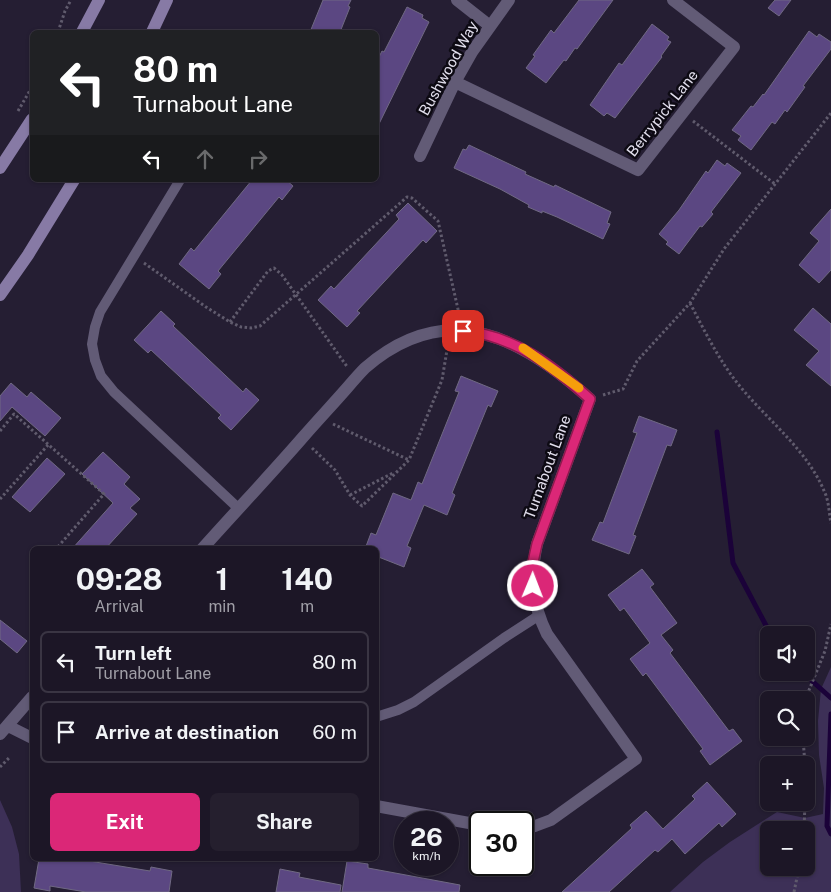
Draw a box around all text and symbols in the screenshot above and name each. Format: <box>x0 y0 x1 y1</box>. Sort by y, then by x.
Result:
street label: Bushwood Way <box>415 18 481 118</box>
text: 80 m <box>133 49 218 90</box>
icon: left <box>50 50 115 115</box>
street label: Berrypick Lane <box>623 66 701 160</box>
text: Turnabout Lane <box>133 91 293 117</box>
icon: left <box>138 145 166 173</box>
icon: ahead <box>191 145 219 173</box>
icon: right <box>244 145 272 173</box>
pin <box>442 310 484 352</box>
icon: arrive <box>449 317 477 345</box>
street label: Turnabout Lane <box>520 413 574 521</box>
position arrow <box>506 559 558 611</box>
text: 09:28 <box>76 561 163 597</box>
text: 1 <box>216 561 228 597</box>
text: 140 <box>281 561 333 597</box>
text: Arrival <box>95 597 144 616</box>
text: min <box>208 597 236 616</box>
text: m <box>300 597 314 616</box>
map controls <box>760 626 815 876</box>
button: sound <box>760 626 815 681</box>
text: Turn left <box>95 642 172 664</box>
icon: left <box>52 648 80 676</box>
text: 80 m <box>312 651 357 673</box>
text: Turnabout Lane <box>95 664 211 683</box>
button: search <box>760 691 815 746</box>
icon: arrive <box>52 718 80 746</box>
text: Arrive at destination <box>95 721 279 743</box>
text: 60 m <box>313 721 357 743</box>
button: + <box>760 756 815 811</box>
button: Exit <box>50 793 200 851</box>
button: Share <box>210 793 359 851</box>
speed limit sign: 30 <box>469 811 534 876</box>
button: − <box>760 821 815 876</box>
text: 26 <box>410 822 443 852</box>
text: km/h <box>412 849 441 863</box>

